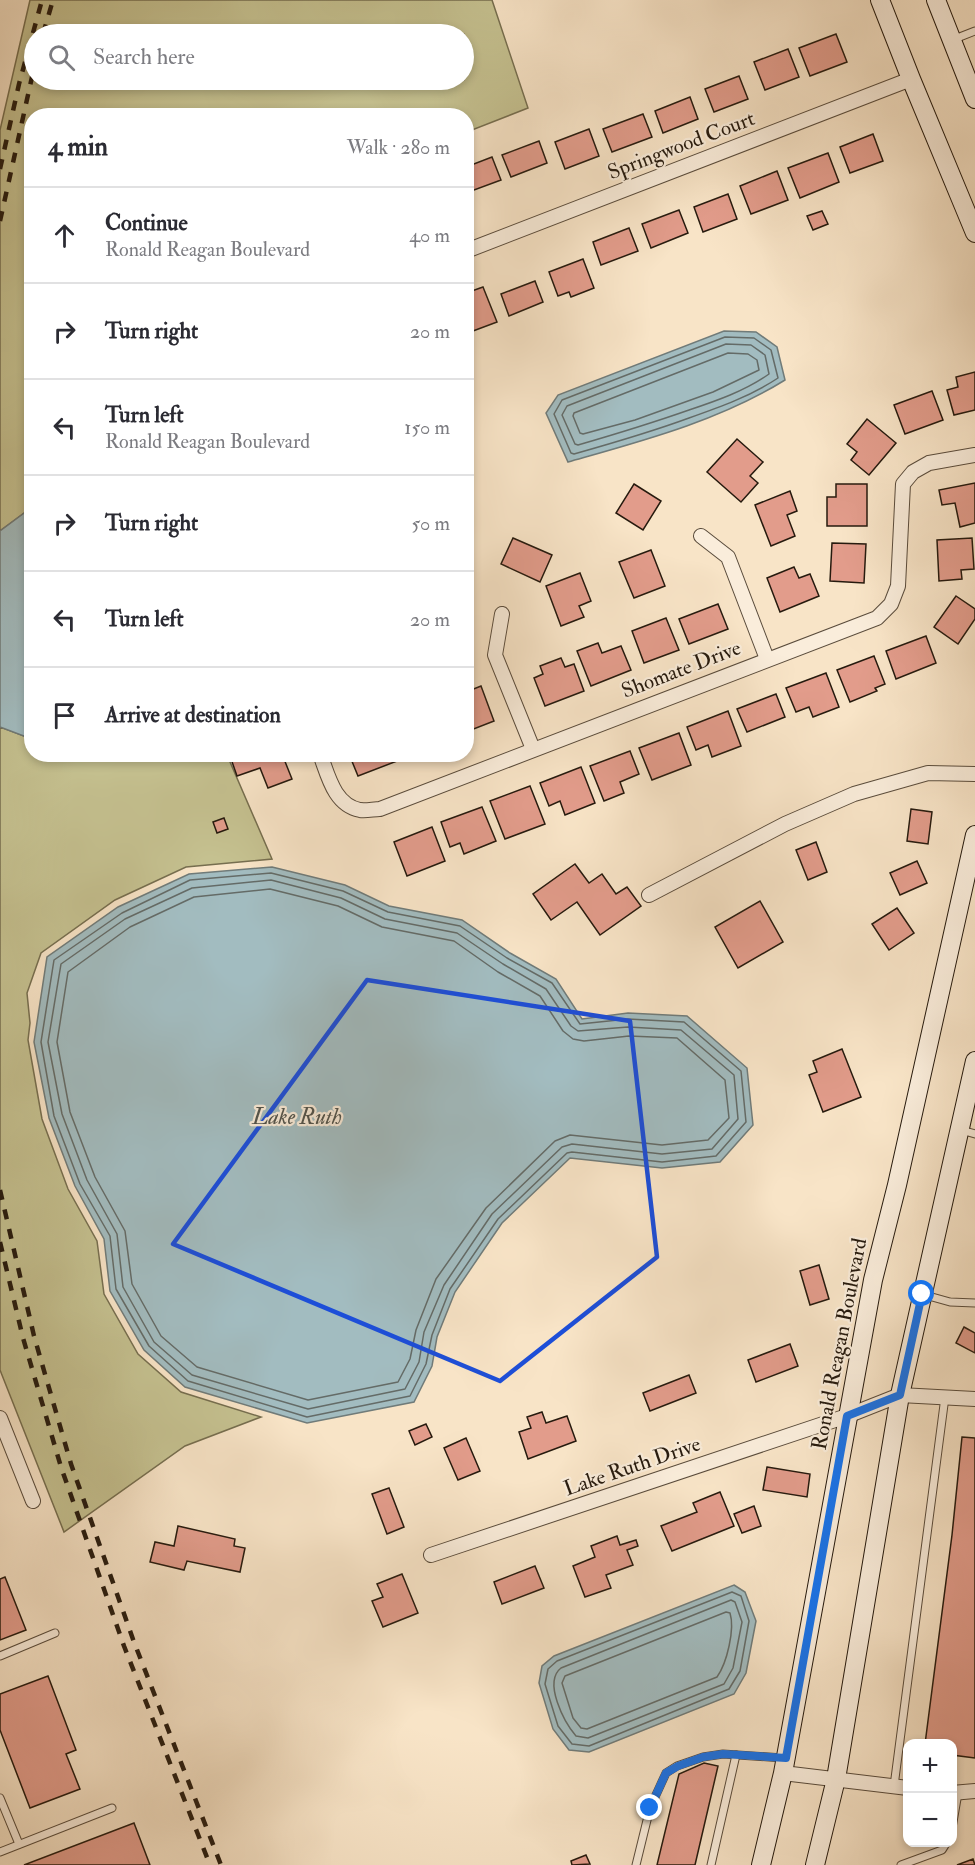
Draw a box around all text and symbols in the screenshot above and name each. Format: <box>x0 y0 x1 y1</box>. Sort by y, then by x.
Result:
search box <box>24 24 474 90</box>
icon: search <box>45 41 78 74</box>
text: Search here <box>93 43 195 71</box>
street label: Springwood Court <box>604 105 759 186</box>
text: 4 min <box>48 131 108 163</box>
text: Walk · 280 m <box>347 135 450 160</box>
text: Continue <box>105 209 188 237</box>
icon: ahead <box>48 219 81 252</box>
text: 40 m <box>409 223 450 248</box>
text: Ronald Reagan Boulevard <box>105 237 310 262</box>
icon: right <box>48 315 81 348</box>
text: Turn right <box>105 317 198 345</box>
text: 20 m <box>410 319 450 344</box>
text: Turn left <box>105 401 184 429</box>
icon: left <box>48 411 81 444</box>
text: 150 m <box>404 415 450 440</box>
text: Ronald Reagan Boulevard <box>105 429 310 454</box>
icon: right <box>48 507 81 540</box>
text: Turn right <box>105 509 198 537</box>
text: 50 m <box>411 511 450 536</box>
icon: left <box>48 603 81 636</box>
text: Turn left <box>105 605 184 633</box>
text: 20 m <box>410 607 450 632</box>
street label: Shomate Drive <box>618 634 745 705</box>
icon: arrive <box>48 699 81 732</box>
text: Arrive at destination <box>105 701 281 729</box>
water label: Lake Ruth <box>251 1103 342 1131</box>
street label: Ronald Reagan Boulevard <box>806 1235 873 1452</box>
route start <box>908 1280 934 1306</box>
street label: Lake Ruth Drive <box>560 1430 704 1502</box>
map controls <box>903 1739 957 1847</box>
button: + <box>903 1739 957 1793</box>
button: − <box>903 1793 957 1847</box>
route end <box>636 1794 662 1820</box>

